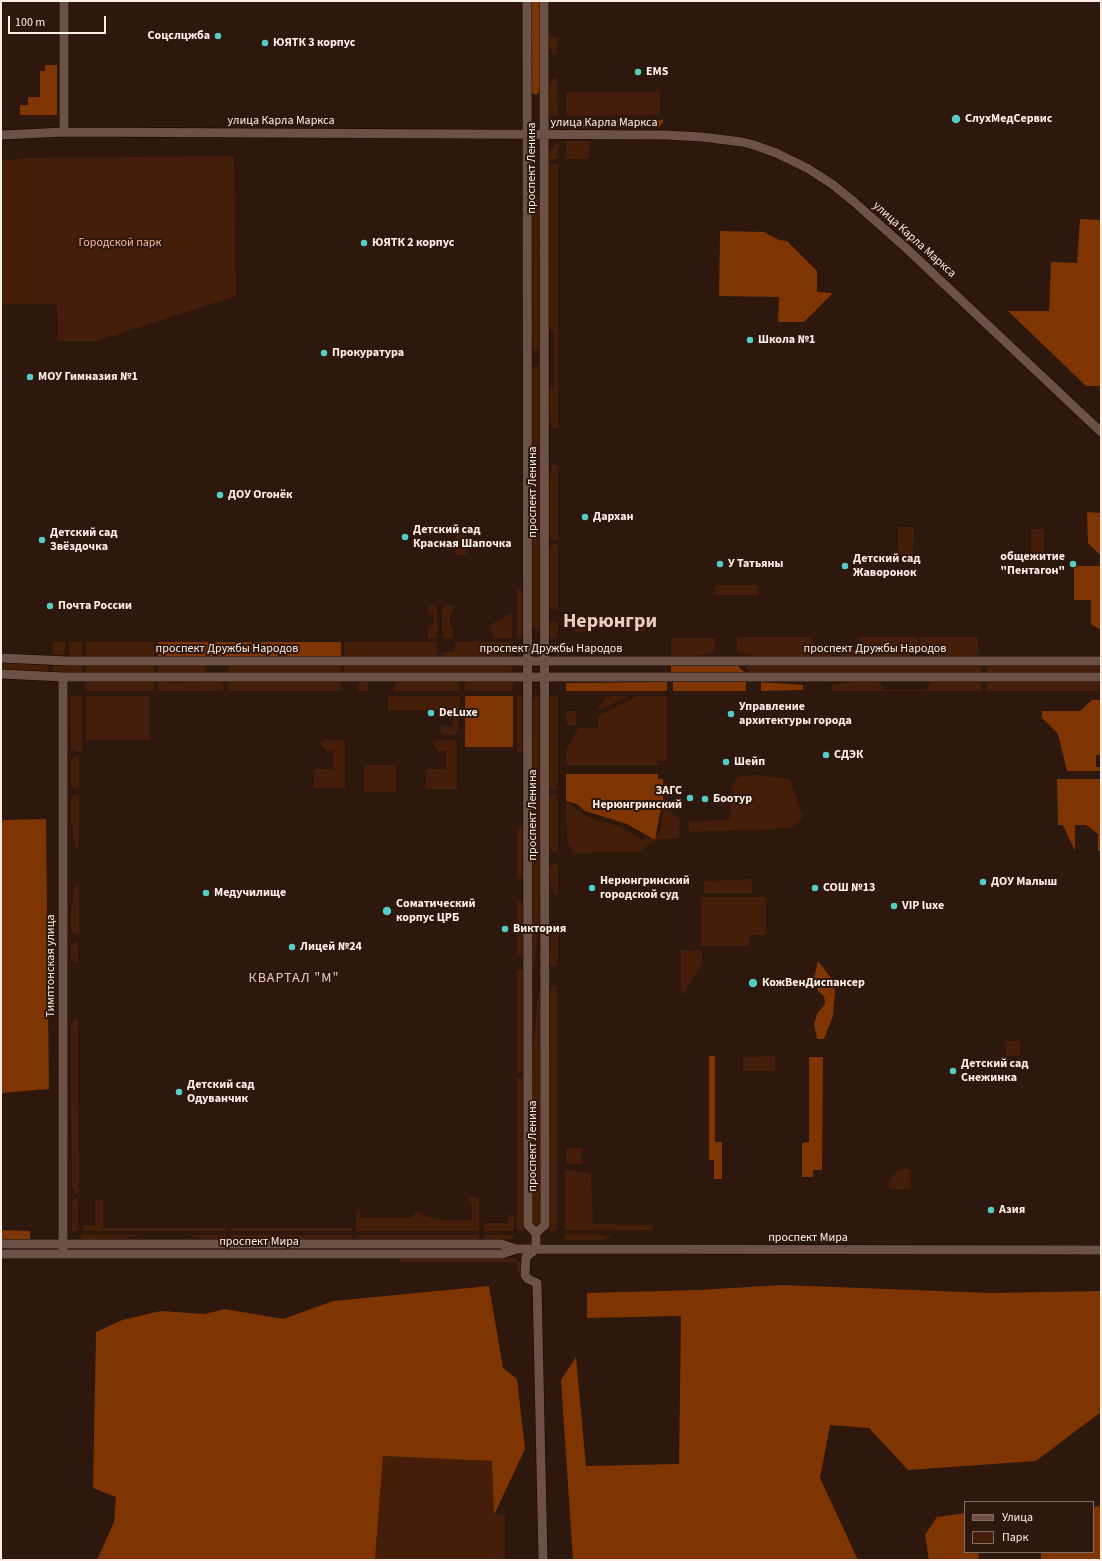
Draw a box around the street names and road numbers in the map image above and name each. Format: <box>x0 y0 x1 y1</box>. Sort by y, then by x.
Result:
street label: улица Карла Маркса <box>228 114 334 128</box>
street label: улица Карла Маркса <box>551 116 657 130</box>
street label: проспект Ленина <box>525 122 539 214</box>
street label: улица Карла Маркса <box>869 199 959 281</box>
street label: проспект Ленина <box>526 446 540 538</box>
street label: проспект Дружбы Народов <box>156 642 298 656</box>
street label: проспект Дружбы Народов <box>480 642 622 656</box>
street label: проспект Дружбы Народов <box>804 642 946 656</box>
street label: проспект Ленина <box>526 769 540 861</box>
street label: Тимптонская улица <box>44 915 58 1017</box>
street label: проспект Ленина <box>526 1100 540 1192</box>
street label: проспект Мира <box>768 1231 848 1245</box>
street label: проспект Мира <box>219 1235 299 1249</box>

